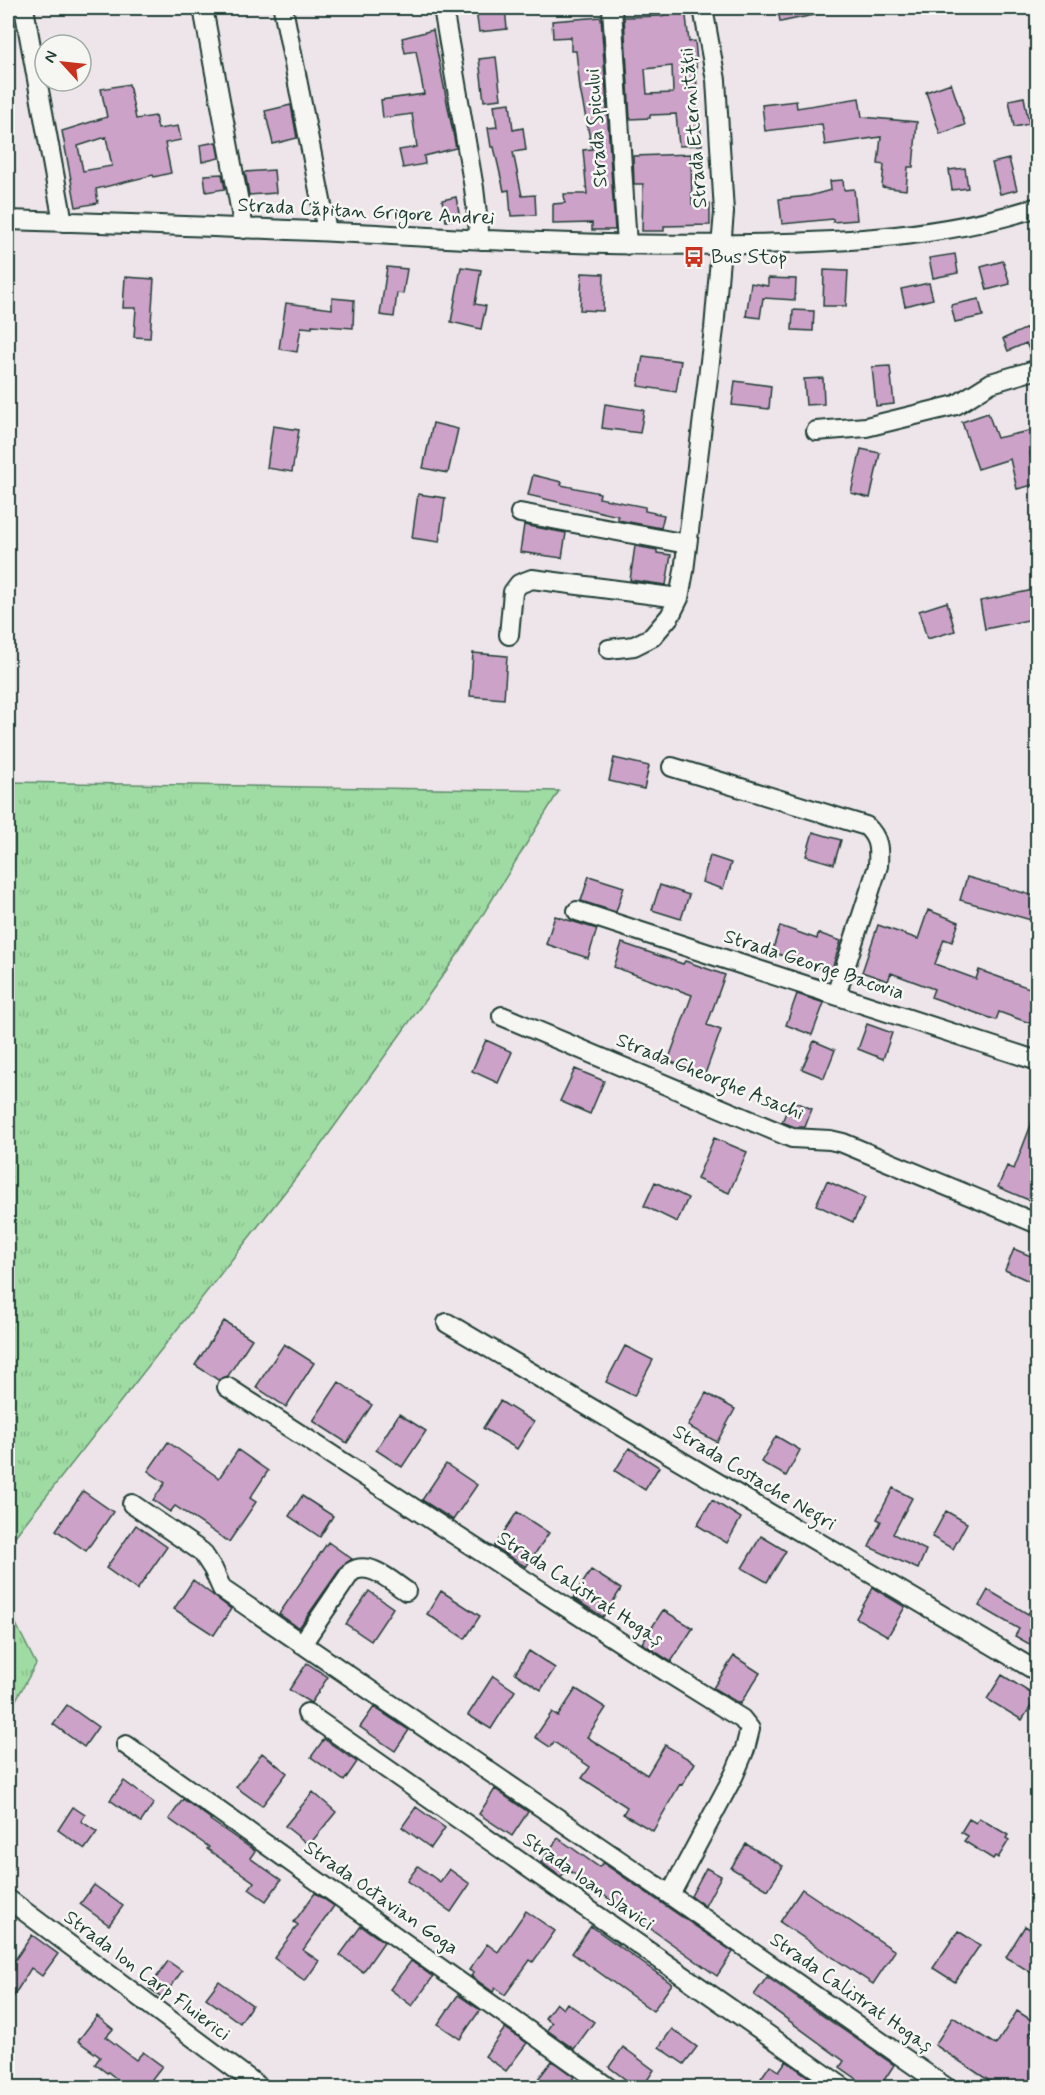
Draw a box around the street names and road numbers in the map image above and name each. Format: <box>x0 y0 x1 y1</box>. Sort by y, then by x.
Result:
street label: Strada Eternității <box>674 47 714 209</box>
street label: Strada Spicului <box>579 67 615 189</box>
street label: Strada Căpitan Grigore Andrei <box>237 192 495 233</box>
street label: Strada George Bacovia <box>720 923 908 1007</box>
street label: Strada Gheorghe Asachi <box>611 1027 808 1129</box>
street label: Strada Costache Negri <box>666 1418 841 1539</box>
street label: Strada Calistrat Hogaș <box>492 1525 669 1653</box>
street label: Strada Ioan Slavici <box>517 1827 659 1937</box>
street label: Strada Octavian Goga <box>298 1834 464 1962</box>
street label: Strada Ion Carp Fluierici <box>58 1904 236 2048</box>
street label: Strada Calistrat Hogaș <box>764 1927 938 2060</box>

